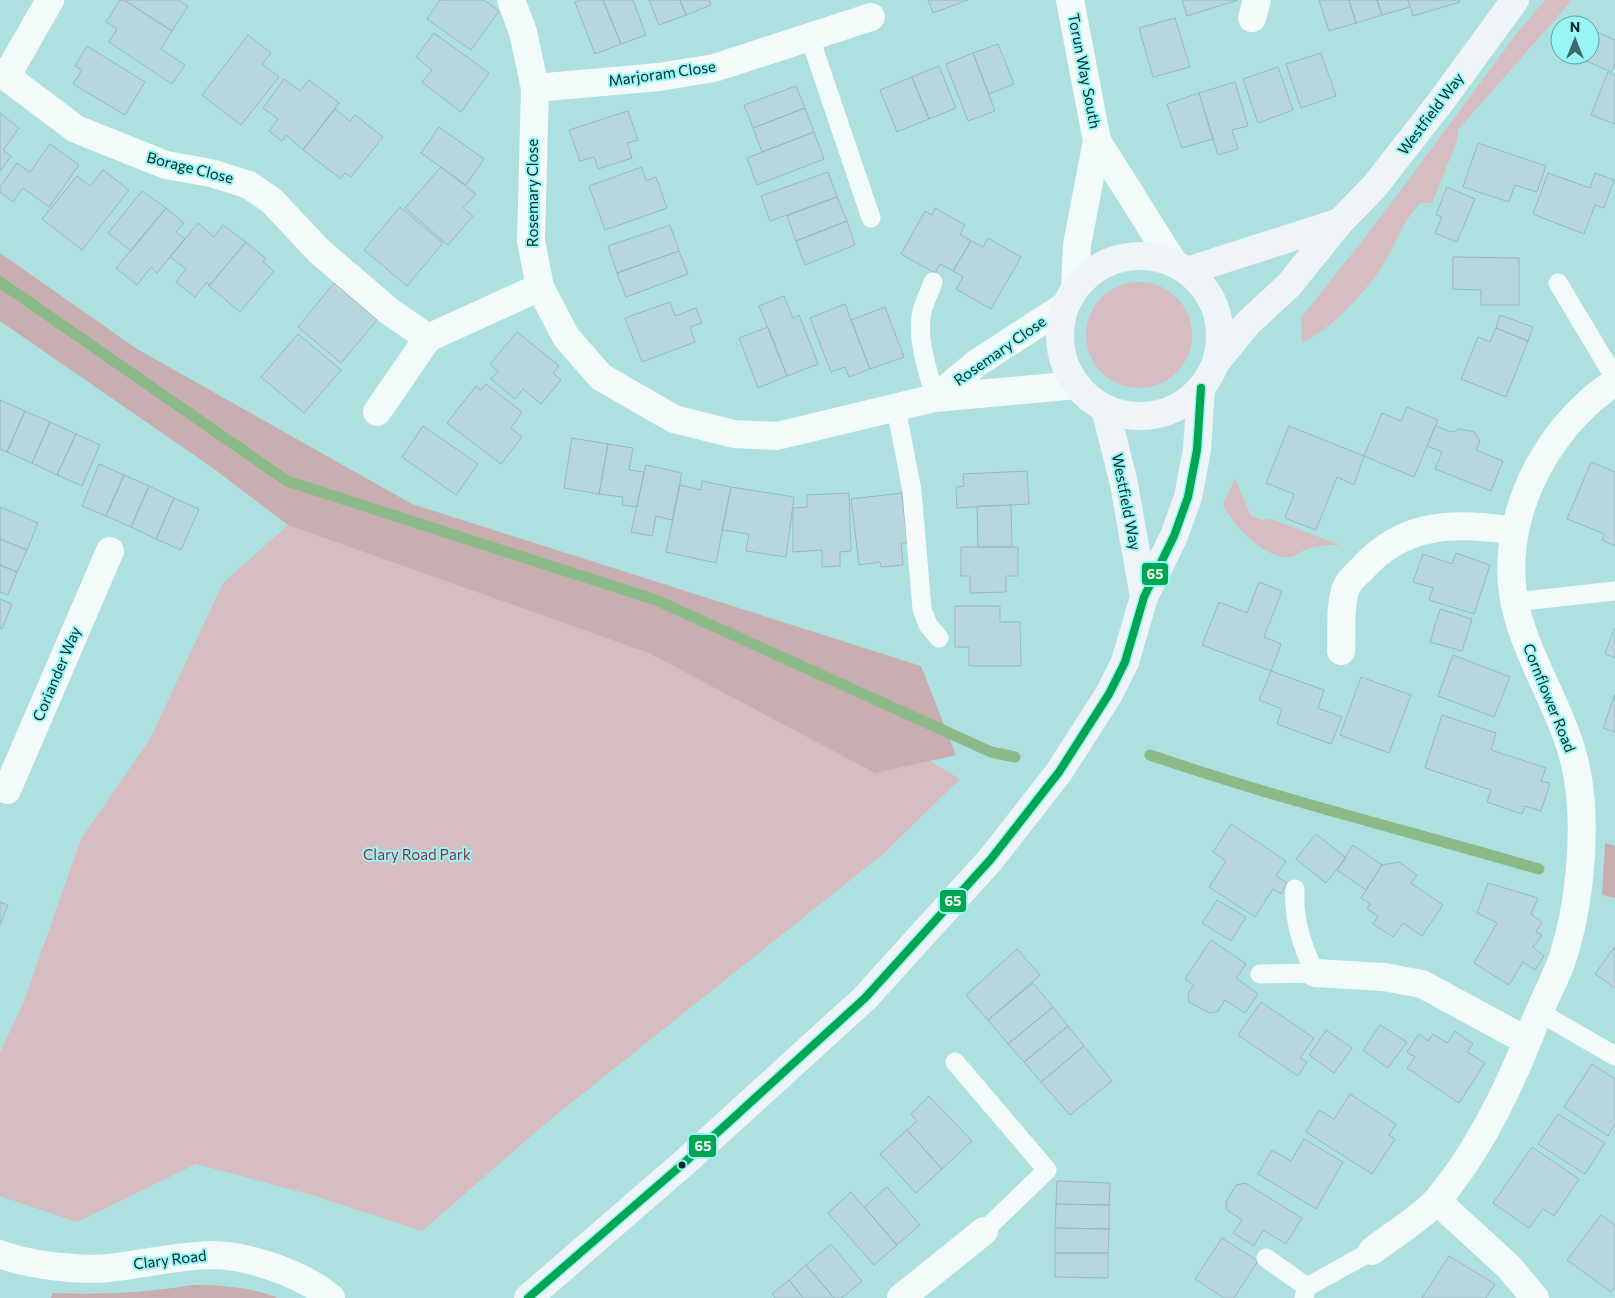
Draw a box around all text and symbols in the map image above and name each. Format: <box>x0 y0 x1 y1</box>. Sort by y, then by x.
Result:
street label: Torun Way South <box>1065 12 1105 130</box>
north arrow <box>1550 15 1600 65</box>
text: N <box>1570 18 1580 35</box>
street label: Marjoram Close <box>607 57 717 89</box>
street label: Westfield Way <box>1393 69 1467 158</box>
street label: Rosemary Close <box>523 139 541 247</box>
street label: Borage Close <box>145 148 236 187</box>
street label: Rosemary Close <box>950 312 1049 389</box>
street label: Westfield Way <box>1109 452 1145 552</box>
line badge: 65 <box>1141 562 1169 586</box>
text: 65 <box>1147 565 1163 582</box>
street label: Coriander Way <box>28 623 84 724</box>
street label: Cornflower Road <box>1520 641 1580 755</box>
park label: Clary Road Park <box>363 845 471 863</box>
line badge: 65 <box>939 889 967 913</box>
text: 65 <box>945 892 961 909</box>
line badge: 65 <box>688 1134 717 1158</box>
text: 65 <box>695 1137 711 1154</box>
unlabelled marker <box>677 1160 687 1170</box>
street label: Clary Road <box>132 1246 207 1272</box>

